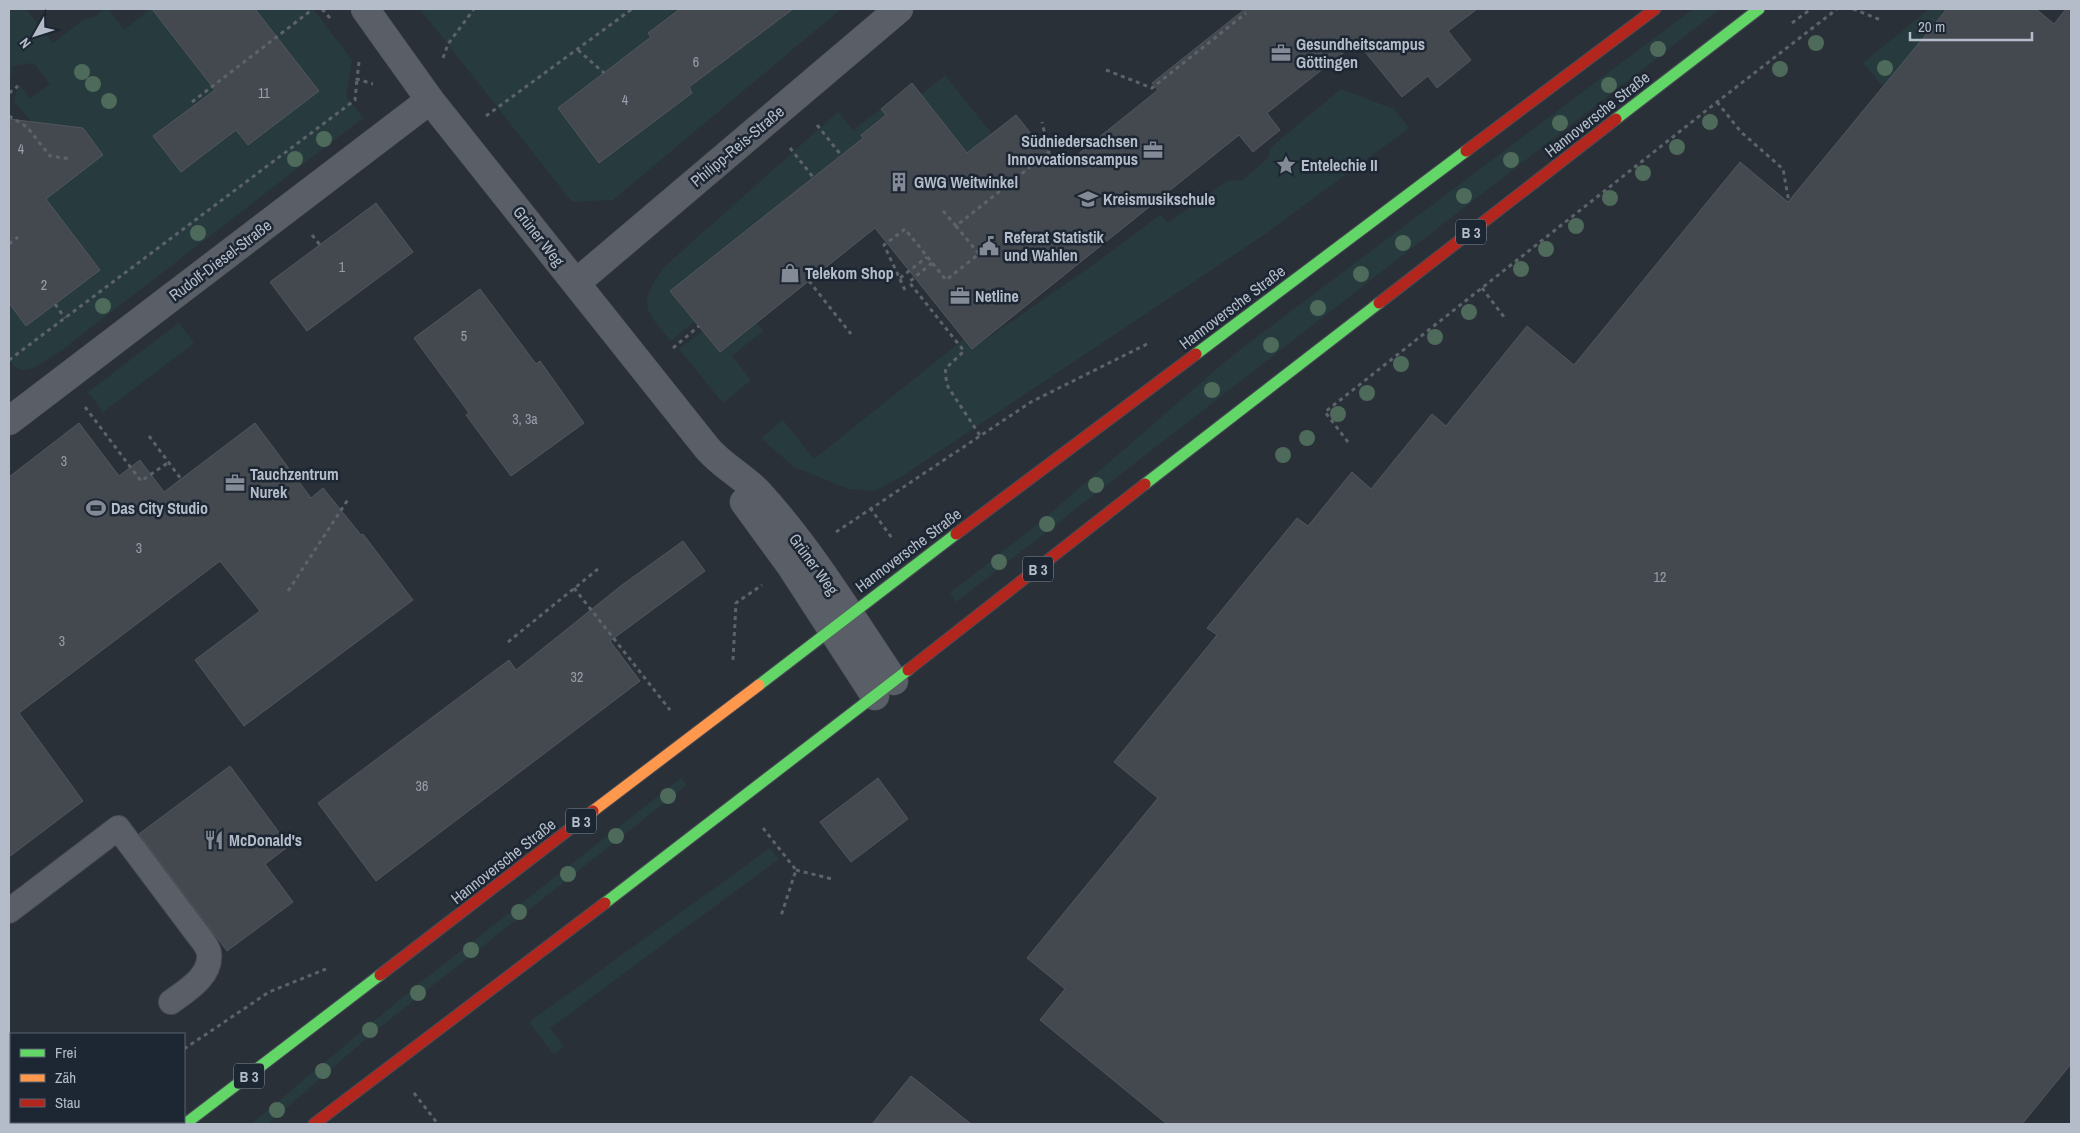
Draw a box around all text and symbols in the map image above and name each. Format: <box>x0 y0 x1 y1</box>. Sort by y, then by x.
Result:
north arrow <box>10 10 60 60</box>
scale bar <box>1910 10 2032 42</box>
text: 20 m <box>1918 16 1945 37</box>
place label: Gesundheitscampus Göttingen <box>1296 33 1425 73</box>
text: N <box>15 34 35 52</box>
office icon: Gesundheitscampus Göttingen <box>1270 42 1292 64</box>
house number: 6 <box>693 53 699 71</box>
street label: Hannoversche Straße <box>1540 66 1654 162</box>
house number: 11 <box>258 84 271 102</box>
house number: 4 <box>622 91 629 109</box>
street label: Philipp-Reis-Straße <box>686 100 788 192</box>
place label: Südniedersachsen Innovcationscampus <box>1007 130 1138 170</box>
office icon: Südniedersachsen Innovcationscampus <box>1142 139 1164 161</box>
house number: 4 <box>18 140 25 158</box>
place icon: Entelechie II <box>1275 154 1297 176</box>
place label: Entelechie II <box>1301 154 1378 176</box>
building icon: GWG Weitwinkel <box>888 171 910 193</box>
place label: GWG Weitwinkel <box>914 171 1018 193</box>
school or university icon: Kreismusikschule <box>1077 188 1099 210</box>
place label: Kreismusikschule <box>1103 188 1215 210</box>
street label: Grüner Weg <box>508 201 570 271</box>
street label: Rudolf-Diesel-Straße <box>164 214 276 306</box>
road number: B 3 <box>1456 220 1486 244</box>
place label: Referat Statistik und Wahlen <box>1004 226 1105 266</box>
public building icon: Referat Statistik und Wahlen <box>978 235 1000 257</box>
house number: 1 <box>339 258 346 276</box>
street label: Hannoversche Straße <box>1174 260 1290 354</box>
shop icon: Telekom Shop <box>779 262 801 284</box>
place label: Telekom Shop <box>805 262 894 284</box>
house number: 2 <box>41 276 47 294</box>
office icon: Netline <box>949 285 971 307</box>
place label: Netline <box>975 285 1019 307</box>
house number: 5 <box>461 327 467 345</box>
house number: 3, 3a <box>512 410 538 428</box>
house number: 3 <box>61 452 67 470</box>
place label: Tauchzentrum Nurek <box>250 463 339 503</box>
office icon: Tauchzentrum Nurek <box>224 472 246 494</box>
sports icon: Das City Studio <box>85 497 107 519</box>
place label: Das City Studio <box>111 497 208 519</box>
street label: Hannoversche Straße <box>850 503 966 597</box>
street label: Grüner Weg <box>784 529 844 600</box>
house number: 3 <box>136 539 142 557</box>
road number: B 3 <box>1023 556 1053 582</box>
house number: 12 <box>1654 568 1666 586</box>
house number: 3 <box>59 632 65 650</box>
house number: 32 <box>571 668 583 686</box>
house number: 36 <box>416 777 428 795</box>
road number: B 3 <box>566 808 596 834</box>
street label: Hannoversche Straße <box>446 813 560 909</box>
restaurant icon: McDonald's <box>203 829 225 851</box>
place label: McDonald's <box>229 829 302 851</box>
legend <box>10 1033 185 1123</box>
text: Frei <box>55 1042 77 1063</box>
road number: B 3 <box>234 1064 264 1088</box>
text: Zäh <box>55 1067 76 1088</box>
text: Stau <box>55 1092 80 1113</box>

